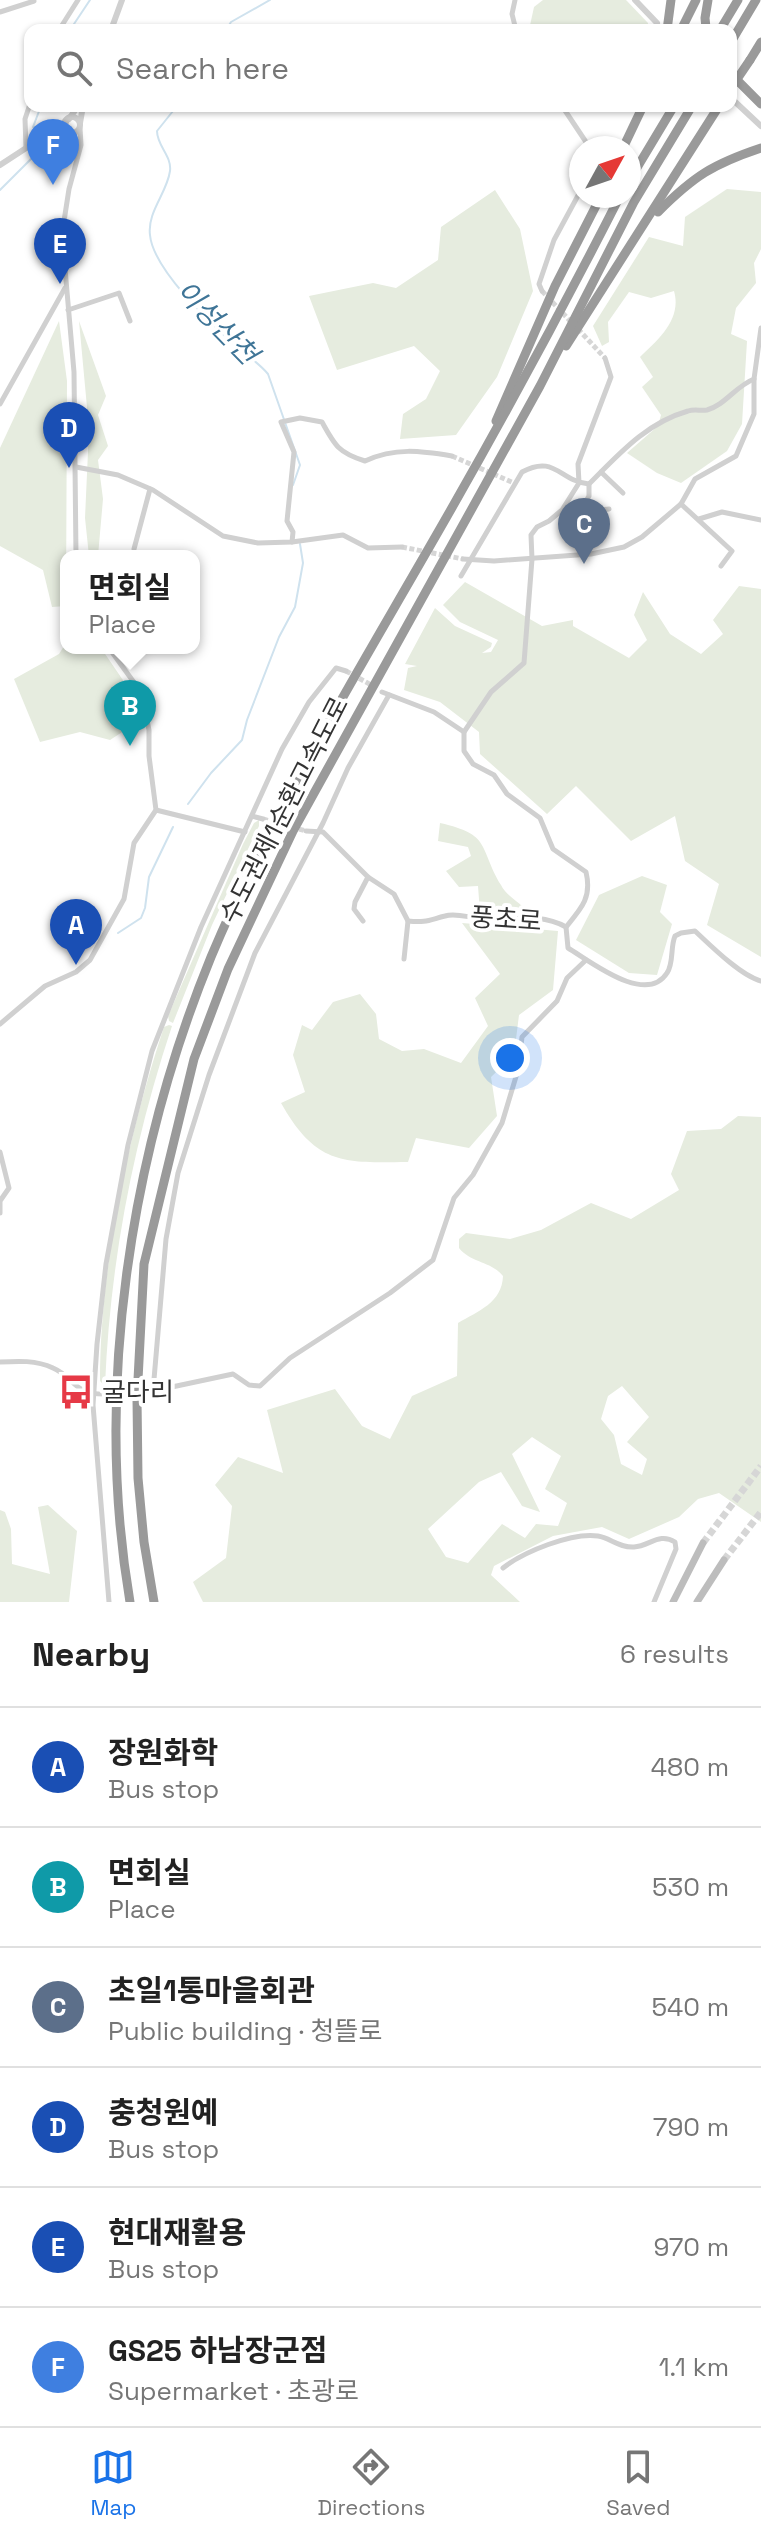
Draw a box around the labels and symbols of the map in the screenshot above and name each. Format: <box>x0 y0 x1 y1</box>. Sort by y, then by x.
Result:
pin: F <box>27 119 79 185</box>
north arrow <box>569 136 641 208</box>
pin: E <box>34 218 86 284</box>
water label: 이성산천 <box>168 272 268 374</box>
pin: D <box>43 402 95 468</box>
pin: C <box>558 498 610 564</box>
pin: B <box>104 680 156 746</box>
street label: 수도권제1순환고속도로 <box>212 691 356 929</box>
pin: A <box>50 899 102 965</box>
street label: 풍초로 <box>469 900 543 938</box>
your location <box>490 1038 530 1078</box>
bus stop icon: 굴다리 <box>57 1373 95 1411</box>
place label: 굴다리 <box>102 1375 174 1409</box>

